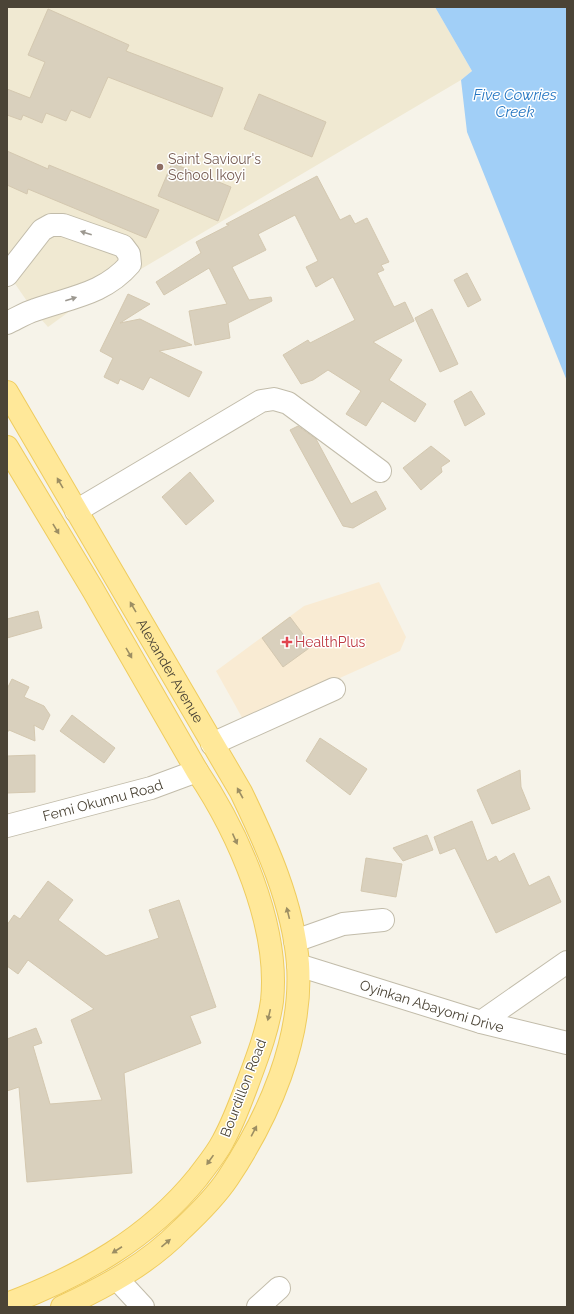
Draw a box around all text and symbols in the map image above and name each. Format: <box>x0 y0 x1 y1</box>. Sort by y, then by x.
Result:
water label: Five Cowries Creek <box>473 86 557 121</box>
place label: Saint Saviour's School Ikoyi <box>168 151 261 183</box>
marker: Saint Saviour's School Ikoyi <box>155 162 165 172</box>
one-way arrow <box>80 229 92 235</box>
one-way arrow <box>65 296 77 302</box>
one-way arrow <box>57 477 64 489</box>
one-way arrow <box>53 523 60 535</box>
one-way arrow <box>130 601 137 613</box>
street label: Alexander Avenue <box>133 616 207 726</box>
place label: HealthPlus <box>295 634 366 650</box>
marker: HealthPlus <box>282 637 292 647</box>
one-way arrow <box>126 647 133 659</box>
street label: Femi Okunnu Road <box>41 776 165 824</box>
one-way arrow <box>237 787 244 798</box>
one-way arrow <box>232 833 238 844</box>
one-way arrow <box>285 907 291 919</box>
street label: Oyinkan Abayomi Drive <box>358 977 505 1035</box>
one-way arrow <box>265 1008 271 1021</box>
street label: Bourdillon Road <box>217 1037 269 1139</box>
one-way arrow <box>251 1125 258 1136</box>
one-way arrow <box>206 1155 214 1165</box>
one-way arrow <box>161 1239 172 1248</box>
one-way arrow <box>112 1246 123 1254</box>

